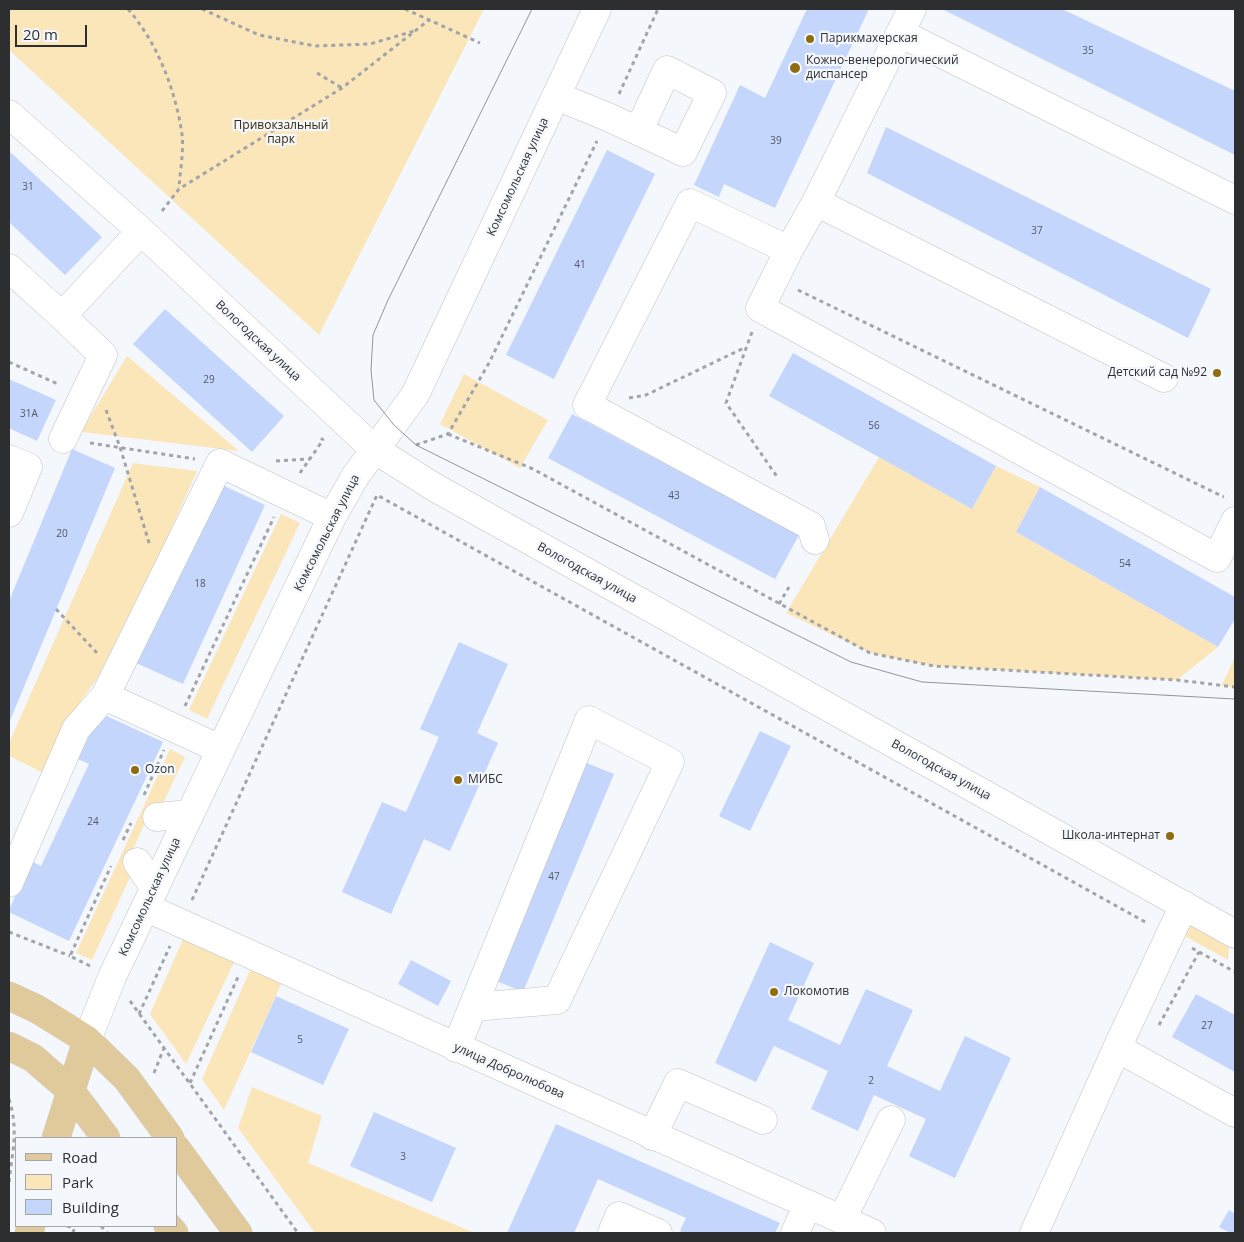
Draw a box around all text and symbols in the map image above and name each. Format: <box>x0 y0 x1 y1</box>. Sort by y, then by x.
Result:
scale bar <box>18 15 90 47</box>
text: 20 m <box>23 24 58 44</box>
place label: Парикмахерская <box>820 32 918 46</box>
marker: Парикмахерская <box>804 33 816 45</box>
house number: 35 <box>1082 45 1094 57</box>
place label: Кожно-венерологический диспансер <box>806 54 959 82</box>
marker: Кожно-венерологический диспансер <box>788 61 802 75</box>
street label: Комсомольская улица <box>484 115 552 239</box>
park label: Привокзальный парк <box>234 119 328 147</box>
house number: 39 <box>770 135 782 147</box>
house number: 31 <box>22 181 34 193</box>
house number: 37 <box>1031 225 1043 237</box>
house number: 41 <box>574 259 586 271</box>
street label: Вологодская улица <box>212 298 304 384</box>
place label: Детский сад №92 <box>1108 366 1207 380</box>
marker: Детский сад №92 <box>1211 367 1223 379</box>
house number: 29 <box>203 374 215 386</box>
house number: 31А <box>20 408 38 420</box>
house number: 56 <box>868 420 880 432</box>
street label: Комсомольская улица <box>291 472 363 594</box>
house number: 43 <box>668 490 680 502</box>
house number: 20 <box>56 528 68 540</box>
street label: Вологодская улица <box>535 540 639 606</box>
house number: 54 <box>1119 558 1131 570</box>
house number: 18 <box>194 578 206 590</box>
street label: Вологодская улица <box>889 737 993 803</box>
place label: Ozon <box>145 763 175 777</box>
marker: Ozon <box>129 764 141 776</box>
place label: МИБС <box>468 773 503 787</box>
marker: МИБС <box>452 774 464 786</box>
house number: 24 <box>87 816 99 828</box>
place label: Школа-интернат <box>1062 829 1160 843</box>
marker: Школа-интернат <box>1164 830 1176 842</box>
street label: Комсомольская улица <box>116 835 184 959</box>
house number: 47 <box>548 871 560 883</box>
place label: Локомотив <box>784 985 849 999</box>
marker: Локомотив <box>768 986 780 998</box>
house number: 27 <box>1201 1020 1213 1032</box>
house number: 5 <box>297 1034 303 1046</box>
street label: улица Добролюбова <box>451 1040 567 1102</box>
house number: 2 <box>868 1075 874 1087</box>
legend <box>15 1137 178 1227</box>
text: Road <box>62 1147 98 1167</box>
house number: 3 <box>400 1151 406 1163</box>
text: Park <box>62 1172 93 1192</box>
text: Building <box>62 1197 119 1217</box>

